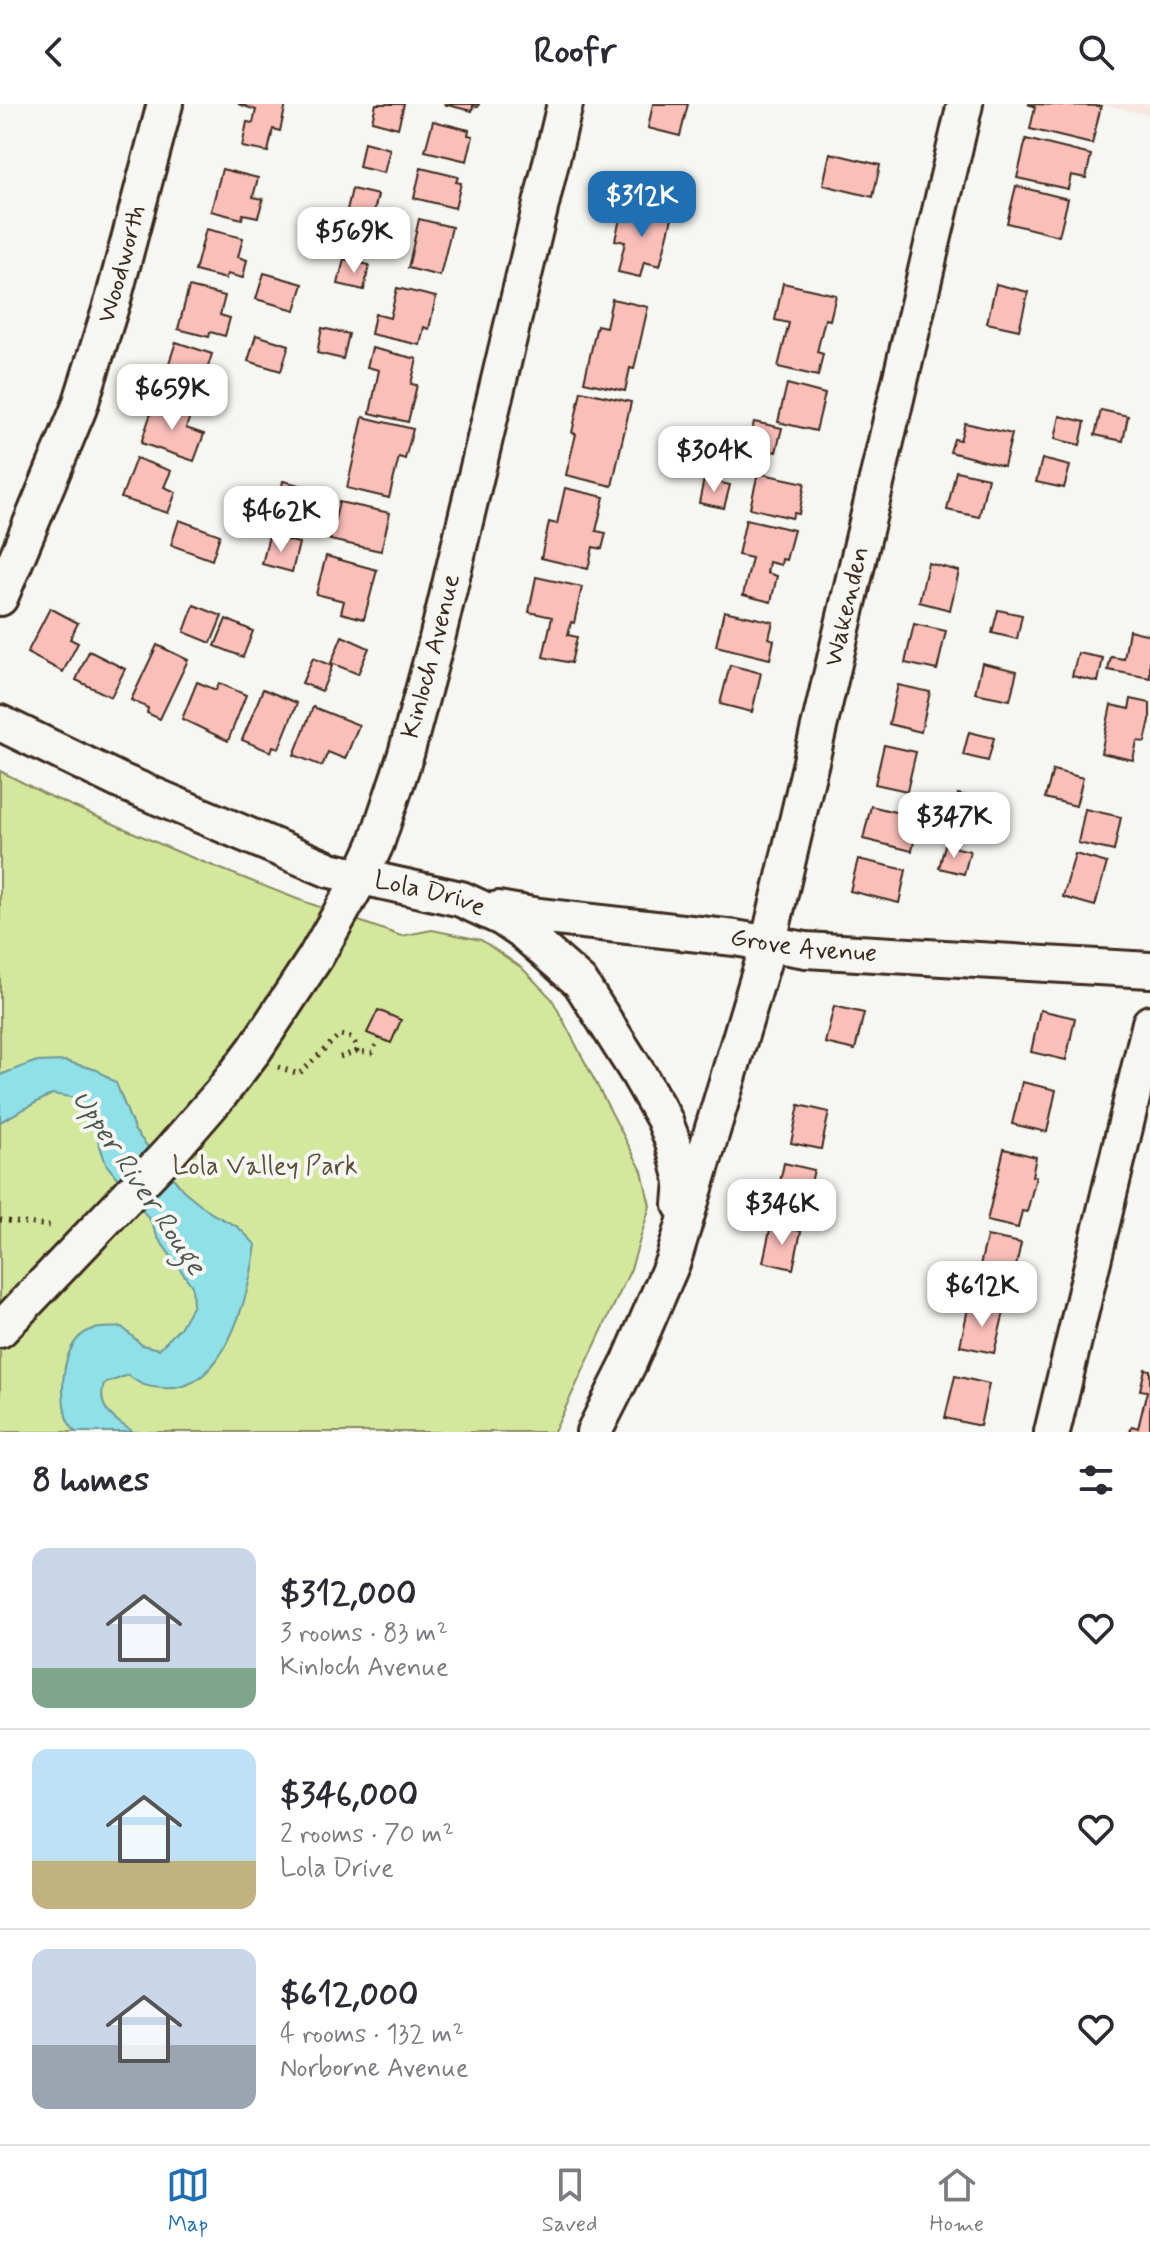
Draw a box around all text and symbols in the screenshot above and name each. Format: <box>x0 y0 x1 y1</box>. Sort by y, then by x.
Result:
text: Roofr <box>534 29 616 76</box>
icon: back <box>32 30 76 74</box>
icon: search <box>1074 30 1118 74</box>
pin: $312K <box>586 171 698 239</box>
text: $312K <box>606 180 678 214</box>
street label: Woodworth <box>90 201 154 328</box>
pin: $569K <box>298 207 410 275</box>
text: $569K <box>315 216 393 250</box>
pin: $659K <box>116 364 228 432</box>
text: $659K <box>135 373 209 407</box>
pin: $304K <box>658 426 770 494</box>
text: $304K <box>676 435 752 469</box>
pin: $462K <box>225 486 337 554</box>
text: $462K <box>242 495 320 529</box>
street label: Wakenden <box>817 543 878 670</box>
street label: Kinloch Avenue <box>394 570 469 742</box>
pin: $347K <box>898 792 1010 860</box>
text: $347K <box>916 801 992 835</box>
street label: Lola Drive <box>371 863 491 925</box>
street label: Grove Avenue <box>728 920 878 971</box>
water label: Upper River Rouge <box>60 1083 214 1285</box>
park label: Lola Valley Park <box>172 1150 358 1184</box>
pin: $346K <box>726 1179 838 1247</box>
text: $346K <box>745 1188 819 1222</box>
pin: $612K <box>926 1261 1038 1329</box>
text: $612K <box>945 1270 1019 1304</box>
text: 8 homes <box>32 1458 149 1503</box>
icon: filters <box>1074 1458 1118 1502</box>
text: $312,000 <box>280 1572 417 1617</box>
icon: home <box>96 1580 192 1676</box>
icon: heart <box>1074 1606 1118 1650</box>
text: 3 rooms · 83 m² <box>280 1617 448 1651</box>
text: Kinloch Avenue <box>280 1651 449 1685</box>
text: $346,000 <box>280 1773 418 1818</box>
icon: home <box>96 1781 192 1877</box>
icon: heart <box>1074 1807 1118 1851</box>
text: 2 rooms · 70 m² <box>280 1818 454 1852</box>
text: Lola Drive <box>280 1852 394 1886</box>
text: $612,000 <box>280 1973 419 2018</box>
icon: home <box>96 1981 192 2077</box>
icon: heart <box>1074 2007 1118 2051</box>
text: 4 rooms · 132 m² <box>280 2018 464 2052</box>
text: Norborne Avenue <box>280 2052 469 2086</box>
tab: Map <box>166 2163 210 2239</box>
tab: Saved <box>542 2163 597 2239</box>
tab: Home <box>929 2163 984 2239</box>

